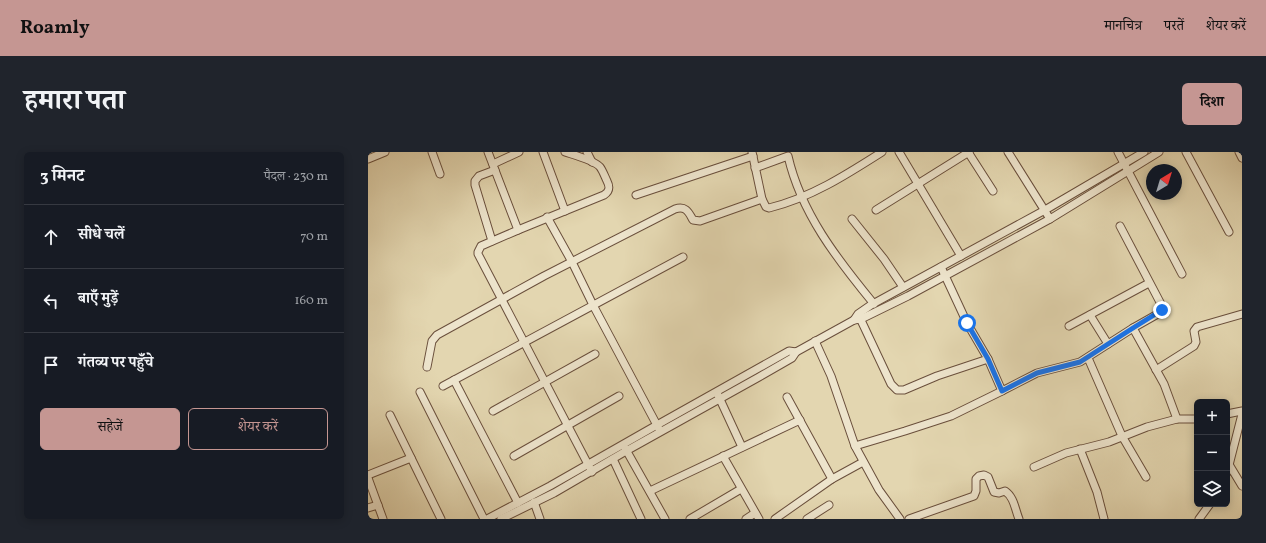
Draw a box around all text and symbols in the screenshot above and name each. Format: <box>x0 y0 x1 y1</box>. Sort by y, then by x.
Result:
text: Roamly <box>20 15 90 41</box>
text: मानचित्र <box>1104 17 1142 36</box>
text: परतें <box>1164 17 1184 36</box>
text: शेयर करें <box>1206 17 1246 36</box>
text: हमारा पता <box>24 82 125 121</box>
button: दिशा <box>1182 83 1242 125</box>
north arrow <box>1146 164 1182 200</box>
text: 3 मिनट <box>40 165 84 188</box>
text: पैदल · 230 m <box>264 168 328 186</box>
text: सीधे चलें <box>78 225 125 246</box>
icon: ahead <box>40 226 62 248</box>
text: 70 m <box>300 228 328 246</box>
text: बाएँ मुड़ें <box>78 289 118 310</box>
icon: left <box>40 290 62 312</box>
text: 160 m <box>294 292 328 310</box>
route end <box>1153 301 1171 319</box>
route start <box>958 314 976 332</box>
text: गंतव्य पर पहुँचे <box>78 353 153 374</box>
icon: arrive <box>40 354 62 376</box>
map controls <box>1194 399 1230 507</box>
button: + <box>1194 399 1230 435</box>
button: सहेजें <box>40 408 180 450</box>
button: शेयर करें <box>188 408 328 450</box>
button: − <box>1194 435 1230 471</box>
button: layers <box>1194 471 1230 507</box>

